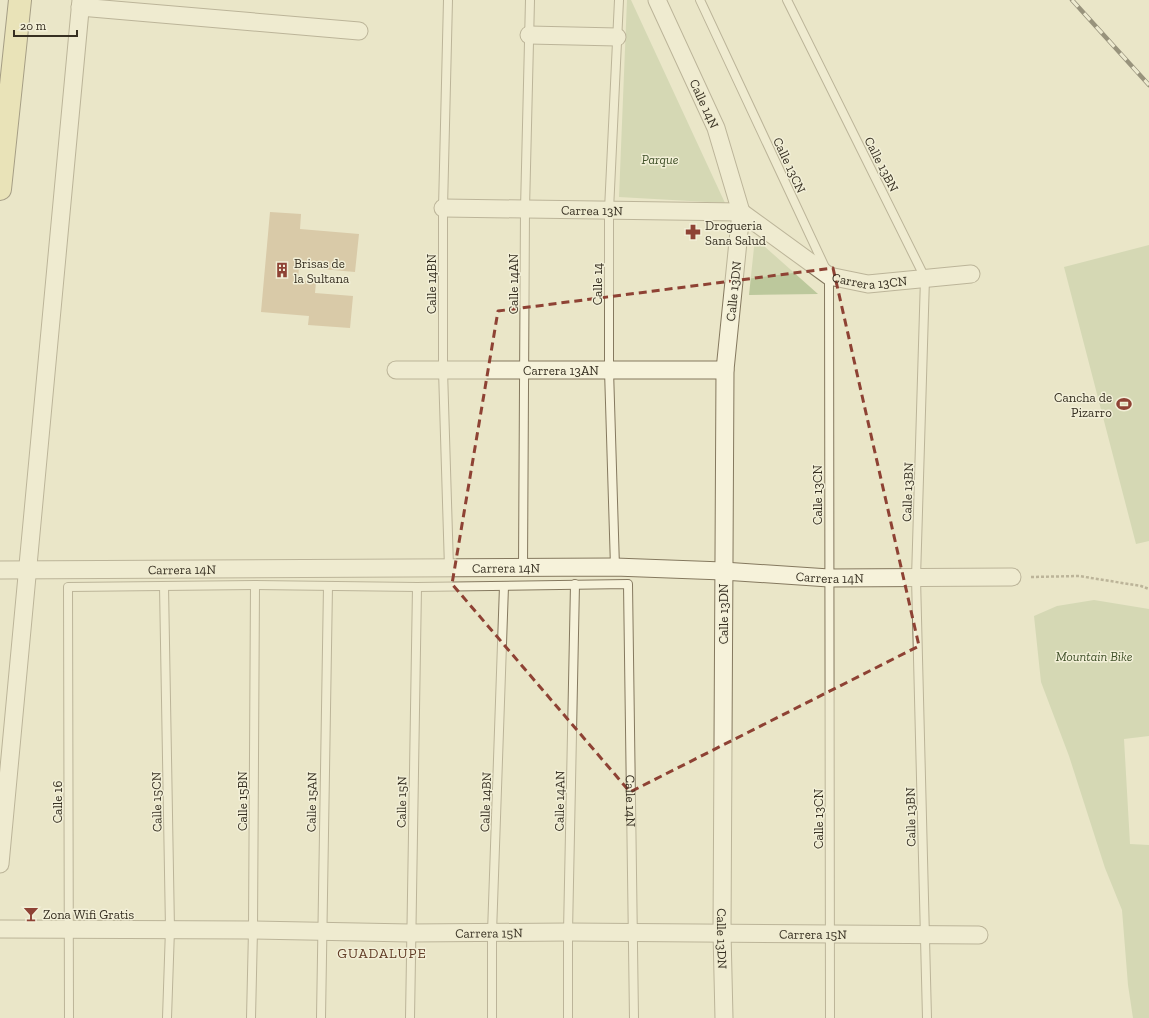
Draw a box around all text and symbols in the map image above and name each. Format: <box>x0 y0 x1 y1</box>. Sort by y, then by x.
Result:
scale bar <box>14 12 77 38</box>
text: 20 m <box>20 19 47 33</box>
street label: Calle 14N <box>687 77 722 131</box>
street label: Calle 13BN <box>861 134 902 194</box>
street label: Calle 13CN <box>770 135 809 196</box>
park label: Parque <box>641 152 679 167</box>
street label: Carrea 13N <box>561 203 623 218</box>
place label: Drogueria Sana Salud <box>705 218 766 248</box>
pharmacy icon: Drogueria Sana Salud <box>684 223 702 241</box>
street label: Calle 14AN <box>506 253 521 314</box>
street label: Calle 14BN <box>424 254 439 314</box>
place label: Brisas de la Sultana <box>294 256 350 286</box>
street label: Calle 13DN <box>723 260 744 322</box>
building icon: Brisas de la Sultana <box>273 261 291 279</box>
street label: Calle 14 <box>590 263 605 305</box>
street label: Carrera 13CN <box>831 270 908 292</box>
street label: Carrera 13AN <box>523 363 599 378</box>
place label: Cancha de Pizarro <box>1054 390 1112 420</box>
sports icon: Cancha de Pizarro <box>1115 395 1133 413</box>
street label: Calle 13BN <box>899 462 916 522</box>
street label: Calle 13CN <box>810 465 825 525</box>
street label: Carrera 14N <box>472 560 540 576</box>
street label: Carrera 14N <box>148 562 216 577</box>
street label: Carrera 14N <box>795 569 864 586</box>
street label: Calle 13DN <box>716 583 731 644</box>
park label: Mountain Bike <box>1056 649 1133 664</box>
street label: Calle 14AN <box>551 770 568 831</box>
street label: Calle 15CN <box>148 771 165 832</box>
street label: Calle 15BN <box>235 771 250 831</box>
street label: Calle 15AN <box>303 771 320 832</box>
street label: Calle 14BN <box>477 771 494 832</box>
street label: Calle 14N <box>623 775 638 828</box>
street label: Calle 15N <box>394 776 409 828</box>
street label: Calle 16 <box>50 781 65 823</box>
street label: Calle 13BN <box>902 787 919 847</box>
street label: Calle 13CN <box>811 789 826 849</box>
bar icon: Zona Wifi Gratis <box>22 905 40 923</box>
place label: Zona Wifi Gratis <box>43 907 135 922</box>
street label: Calle 13DN <box>714 908 730 970</box>
street label: Carrera 15N <box>455 925 523 941</box>
street label: Carrera 15N <box>779 927 847 942</box>
district label: GUADALUPE <box>337 945 427 962</box>

